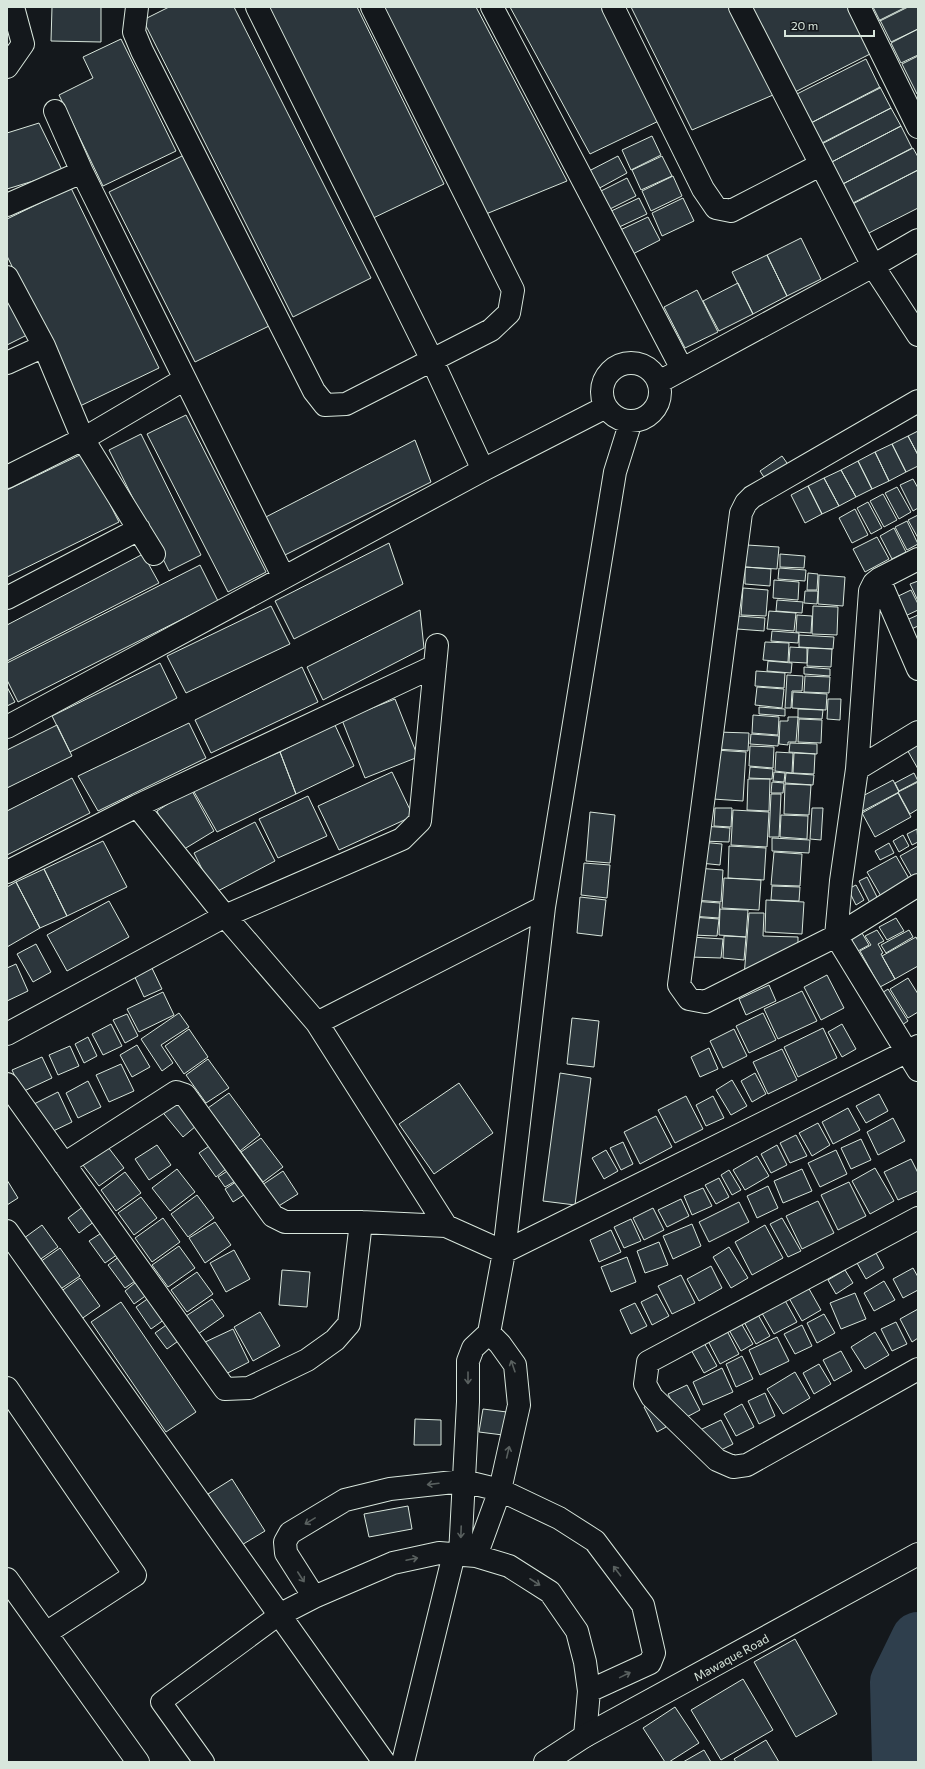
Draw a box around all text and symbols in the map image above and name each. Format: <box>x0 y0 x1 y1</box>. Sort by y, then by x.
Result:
scale bar <box>785 12 874 38</box>
text: 20 m <box>791 18 818 32</box>
one-way arrow <box>509 1361 517 1373</box>
one-way arrow <box>464 1371 472 1384</box>
one-way arrow <box>505 1446 513 1459</box>
one-way arrow <box>427 1480 440 1488</box>
one-way arrow <box>304 1518 316 1526</box>
one-way arrow <box>457 1525 464 1538</box>
one-way arrow <box>405 1554 418 1562</box>
one-way arrow <box>613 1565 621 1576</box>
one-way arrow <box>297 1571 305 1582</box>
one-way arrow <box>529 1579 541 1587</box>
street label: Mawaque Road <box>691 1631 771 1683</box>
one-way arrow <box>618 1670 630 1678</box>

